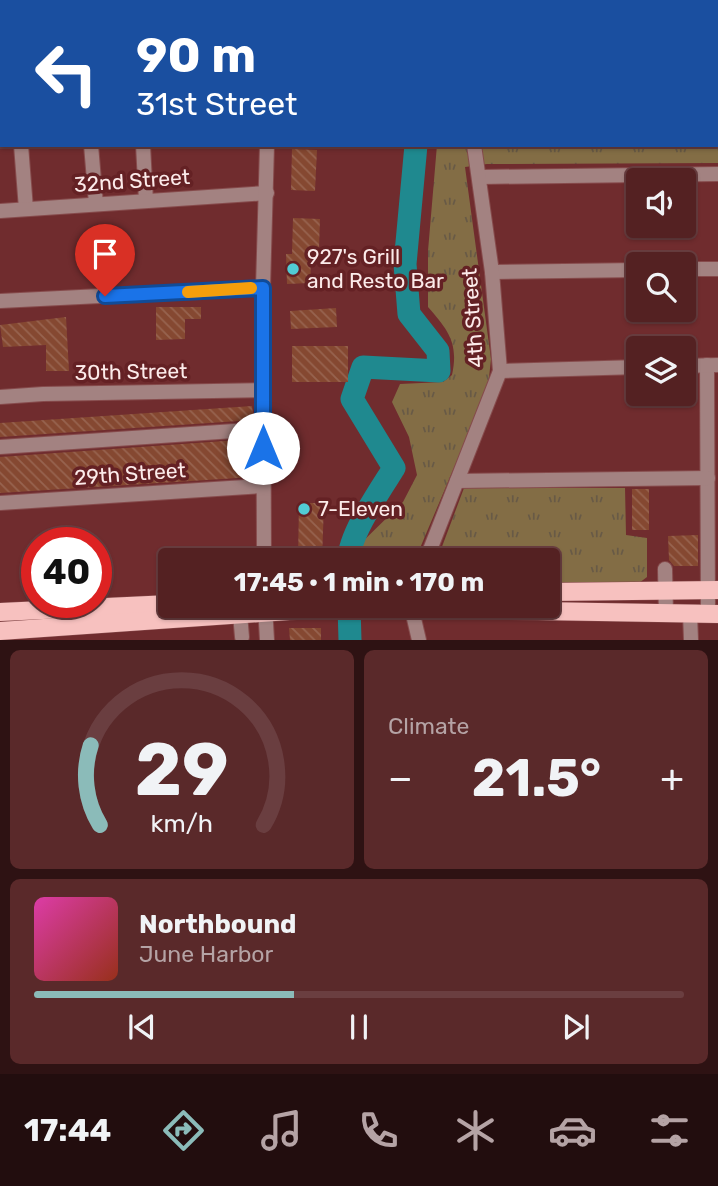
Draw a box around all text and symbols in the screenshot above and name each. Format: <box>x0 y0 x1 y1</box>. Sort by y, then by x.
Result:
text: 90 m <box>136 26 256 84</box>
icon: left <box>21 28 112 119</box>
text: 31st Street <box>136 85 298 123</box>
street label: 32nd Street <box>73 164 191 197</box>
map controls <box>626 168 696 406</box>
button: sound <box>626 168 696 238</box>
pin <box>75 224 135 296</box>
icon: arrive <box>86 235 124 273</box>
place label: 927's Grill and Resto Bar <box>307 244 444 293</box>
button: search <box>626 252 696 322</box>
marker: 927's Grill and Resto Bar <box>285 261 301 277</box>
street label: 4th Street <box>457 267 488 369</box>
button: layers <box>626 336 696 406</box>
street label: 30th Street <box>74 358 188 385</box>
position arrow <box>226 411 300 485</box>
street label: 29th Street <box>73 457 187 490</box>
place label: 7-Eleven <box>318 496 403 521</box>
marker: 7-Eleven <box>296 501 312 517</box>
speed limit sign: 40 <box>21 527 112 618</box>
text: 17:45 · 1 min · 170 m <box>234 567 484 598</box>
text: Climate <box>388 712 469 740</box>
text: 29 <box>135 728 229 814</box>
text: 21.5° <box>472 747 601 809</box>
text: − <box>388 755 413 801</box>
text: + <box>660 755 684 801</box>
text: km/h <box>151 809 213 838</box>
text: Northbound <box>139 909 297 940</box>
text: June Harbor <box>139 940 273 968</box>
icon: previous <box>123 1008 161 1046</box>
icon: pause <box>340 1008 378 1046</box>
icon: next <box>557 1008 595 1046</box>
icon: directions <box>159 1106 208 1155</box>
icon: music <box>257 1106 306 1155</box>
icon: phone <box>354 1106 403 1155</box>
icon: climate <box>451 1106 500 1155</box>
icon: car <box>548 1106 597 1155</box>
icon: filters <box>645 1106 694 1155</box>
text: 17:44 <box>24 1111 111 1149</box>

